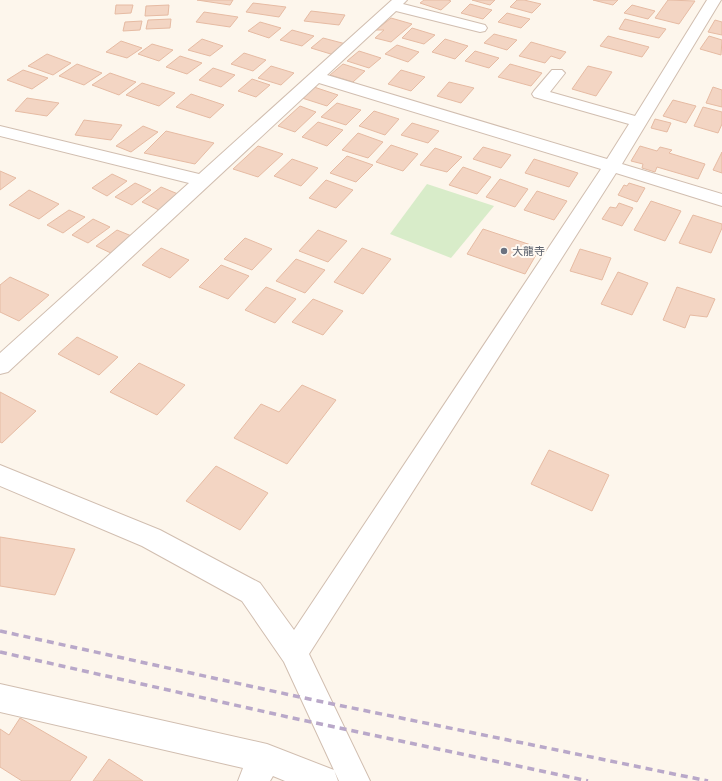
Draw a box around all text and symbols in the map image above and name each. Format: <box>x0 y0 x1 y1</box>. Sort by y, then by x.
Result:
place label: 大龍寺 <box>512 244 545 258</box>
marker: 大龍寺 <box>499 246 509 256</box>

